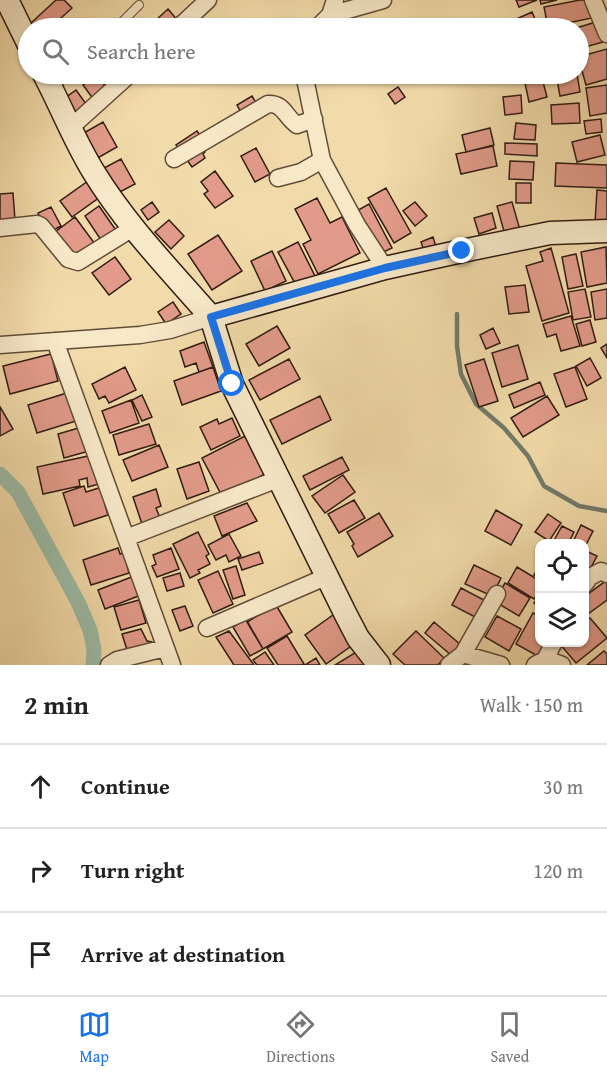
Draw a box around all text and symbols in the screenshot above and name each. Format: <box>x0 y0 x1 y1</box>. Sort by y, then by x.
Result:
search box <box>18 18 589 84</box>
icon: search <box>39 35 72 68</box>
text: Search here <box>87 35 196 67</box>
route end <box>448 237 474 263</box>
route start <box>218 370 244 396</box>
map controls <box>535 539 589 647</box>
button: locate <box>535 539 589 593</box>
button: layers <box>535 593 589 647</box>
text: 2 min <box>24 685 89 724</box>
text: Walk · 150 m <box>480 690 583 719</box>
icon: ahead <box>24 770 57 803</box>
text: Continue <box>81 770 170 802</box>
text: 30 m <box>543 772 583 801</box>
icon: right <box>24 854 57 887</box>
text: Turn right <box>81 854 184 886</box>
text: 120 m <box>533 856 583 885</box>
icon: arrive <box>24 938 57 971</box>
text: Arrive at destination <box>81 938 285 970</box>
tab: Map <box>78 1008 111 1068</box>
tab: Directions <box>266 1008 335 1068</box>
tab: Saved <box>490 1008 529 1068</box>

